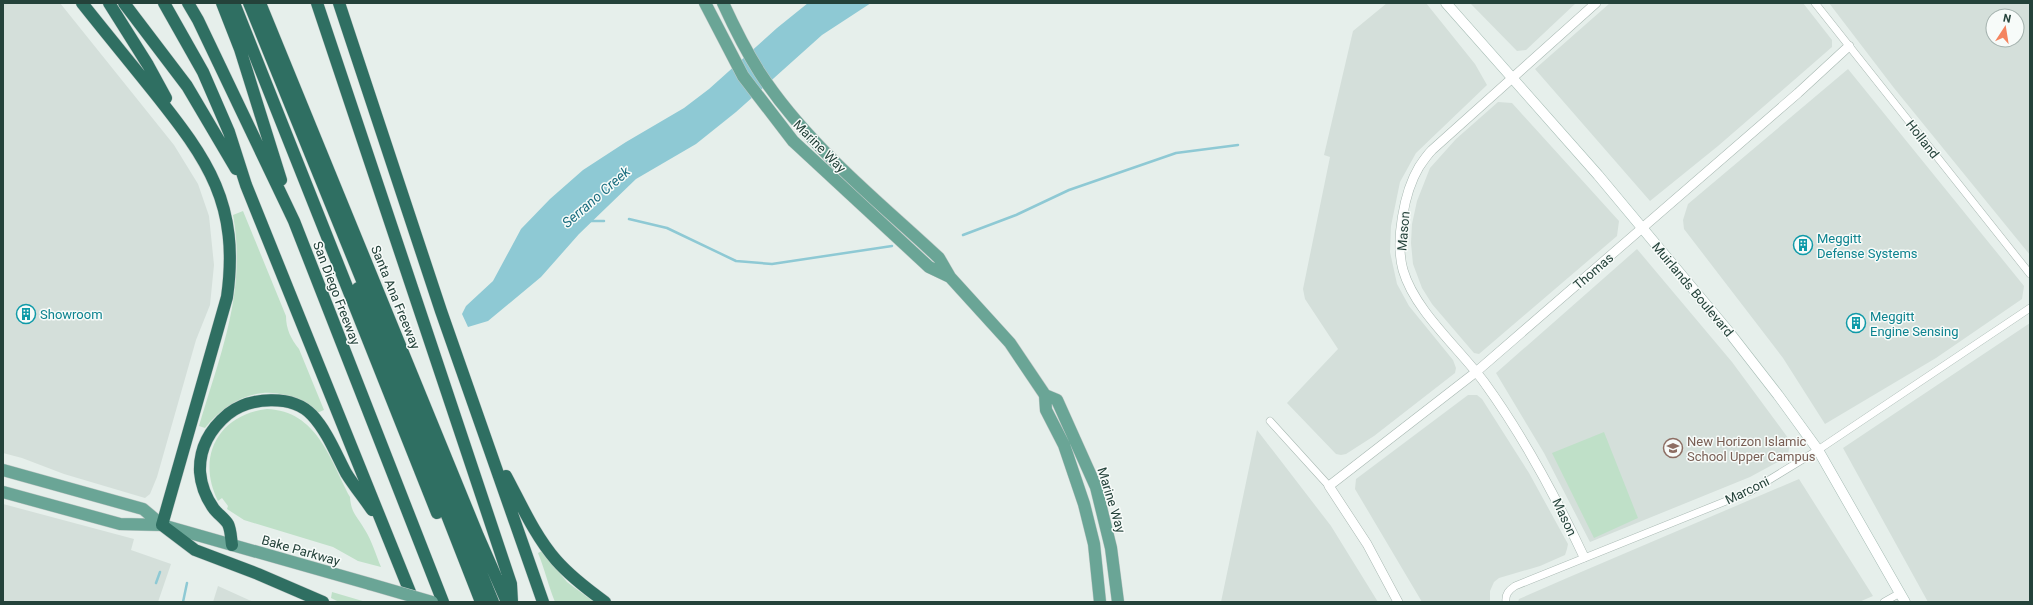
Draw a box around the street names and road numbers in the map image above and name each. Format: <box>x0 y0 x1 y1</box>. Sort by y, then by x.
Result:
street label: Marine Way <box>790 117 849 176</box>
street label: Holland <box>1903 117 1942 161</box>
street label: Mason <box>1394 211 1413 251</box>
street label: San Diego Freeway <box>310 239 363 347</box>
street label: Muirlands Boulevard <box>1649 239 1736 339</box>
street label: Santa Ana Freeway <box>368 243 423 351</box>
street label: Thomas <box>1570 250 1616 293</box>
street label: Marine Way <box>1094 466 1129 535</box>
street label: Marconi <box>1723 473 1772 508</box>
street label: Mason <box>1549 496 1580 538</box>
street label: Bake Parkway <box>260 532 342 569</box>

